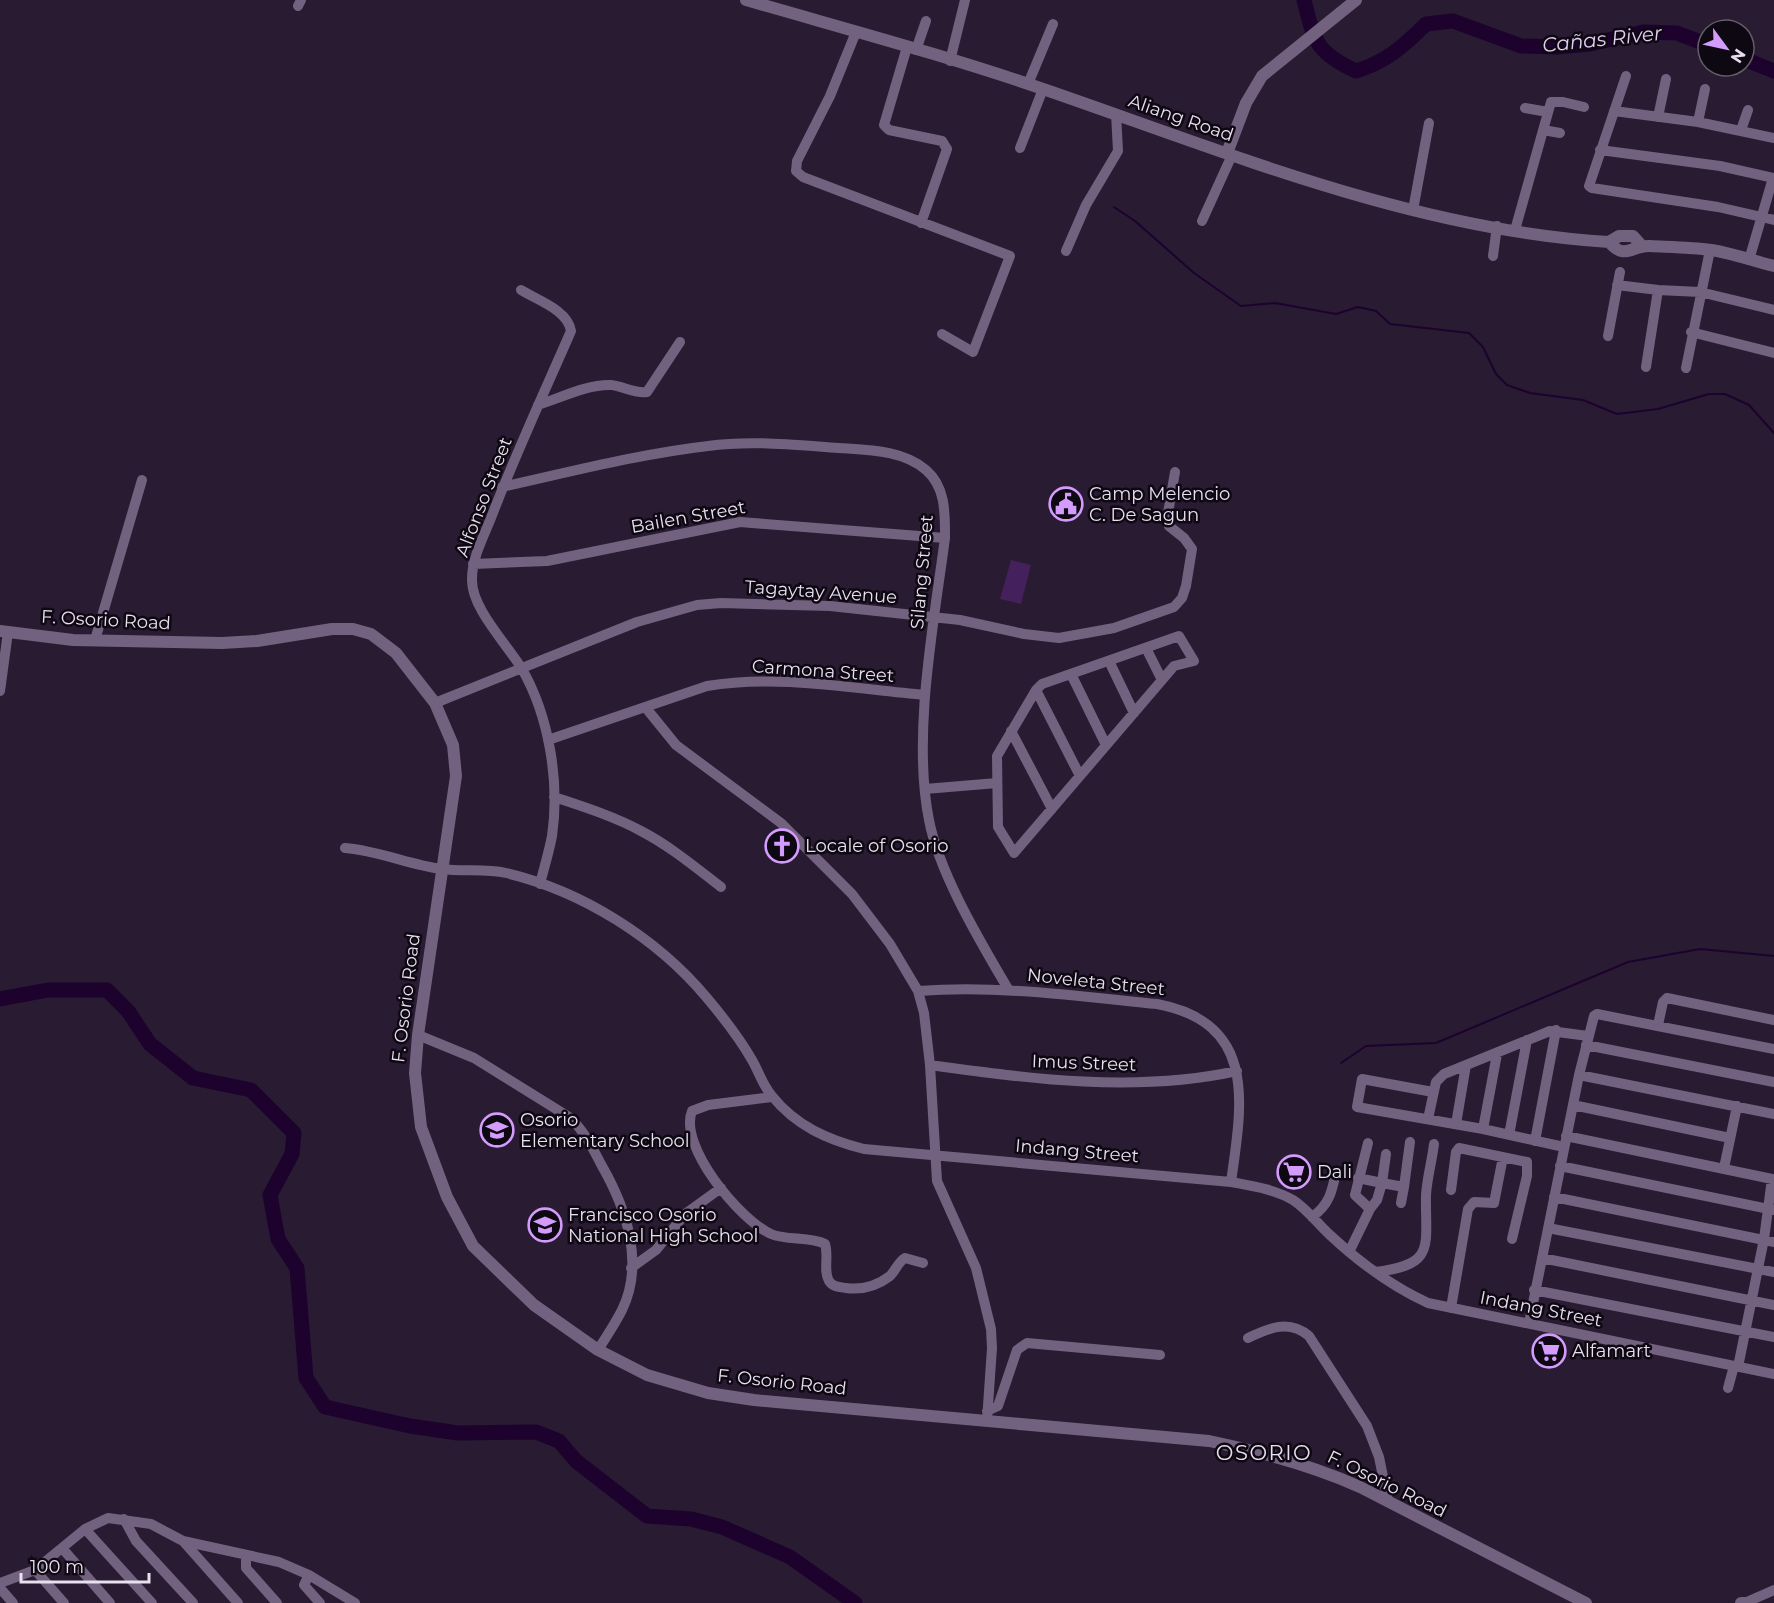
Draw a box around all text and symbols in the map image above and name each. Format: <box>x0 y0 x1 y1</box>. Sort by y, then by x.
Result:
north arrow <box>1696 18 1756 78</box>
water label: Cañas River <box>1541 21 1664 57</box>
text: N <box>1727 45 1750 66</box>
street label: Aliang Road <box>1126 90 1236 146</box>
street label: Alfonso Street <box>451 434 517 560</box>
place label: Camp Melencio C. De Sagun <box>1089 483 1230 526</box>
public building icon: Camp Melencio C. De Sagun <box>1048 486 1084 522</box>
street label: Bailen Street <box>629 496 747 538</box>
street label: Silang Street <box>906 514 938 630</box>
street label: Tagaytay Avenue <box>744 576 898 608</box>
street label: F. Osorio Road <box>41 606 171 634</box>
street label: Carmona Street <box>751 655 895 687</box>
church icon: Locale of Osorio <box>764 828 800 864</box>
place label: Locale of Osorio <box>805 835 948 857</box>
street label: F. Osorio Road <box>387 932 425 1064</box>
street label: Noveleta Street <box>1026 964 1166 1000</box>
street label: Imus Street <box>1031 1050 1137 1076</box>
place label: Osorio Elementary School <box>520 1109 690 1152</box>
school or university icon: Osorio Elementary School <box>479 1112 515 1148</box>
street label: Indang Street <box>1014 1135 1140 1167</box>
supermarket icon: Dali <box>1276 1154 1312 1190</box>
place label: Dali <box>1317 1161 1352 1183</box>
place label: Francisco Osorio National High School <box>568 1204 758 1247</box>
school or university icon: Francisco Osorio National High School <box>527 1207 563 1243</box>
street label: Indang Street <box>1478 1286 1604 1332</box>
supermarket icon: Alfamart <box>1531 1333 1567 1369</box>
place label: Alfamart <box>1572 1340 1651 1362</box>
street label: F. Osorio Road <box>716 1364 848 1400</box>
district label: OSORIO <box>1216 1440 1312 1465</box>
street label: F. Osorio Road <box>1324 1446 1450 1522</box>
scale bar <box>21 1546 148 1584</box>
text: 100 m <box>30 1556 84 1578</box>

